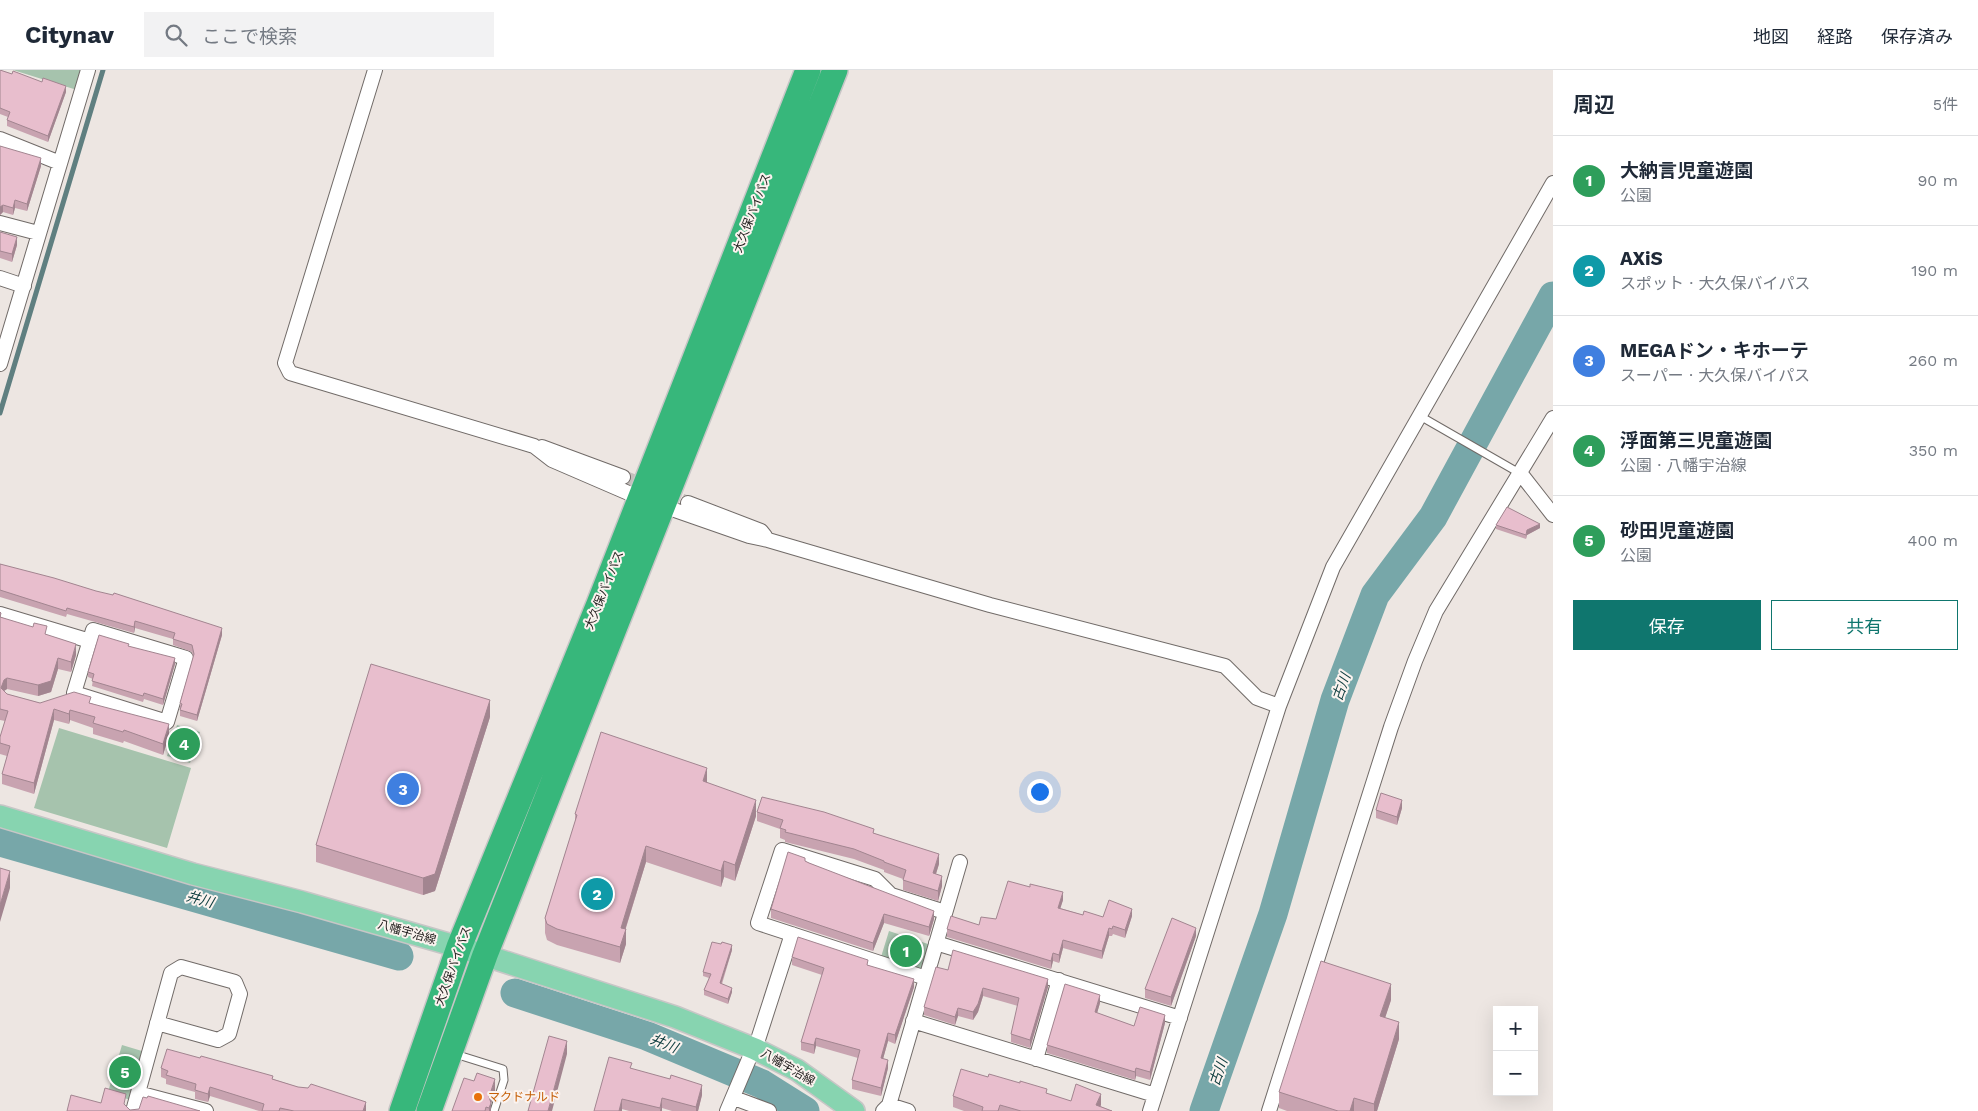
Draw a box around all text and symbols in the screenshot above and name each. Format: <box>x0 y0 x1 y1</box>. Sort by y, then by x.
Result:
search box <box>144 12 494 57</box>
text: Citynav <box>25 21 114 49</box>
icon: search <box>162 21 190 49</box>
text: ここで検索 <box>202 25 297 48</box>
text: 地図 <box>1753 26 1789 47</box>
text: 経路 <box>1817 26 1853 47</box>
text: 保存済み <box>1881 26 1953 47</box>
text: 周辺 <box>1573 92 1615 117</box>
text: 5件 <box>1933 95 1958 114</box>
text: 大納言児童遊園 <box>1620 159 1753 182</box>
street label: 大久保バイパス <box>730 171 774 255</box>
text: 1 <box>1586 171 1592 190</box>
text: 90 m <box>1917 171 1958 190</box>
text: 公園 <box>1620 186 1652 205</box>
text: AXiS <box>1620 247 1663 270</box>
text: 2 <box>1584 261 1594 280</box>
text: 190 m <box>1911 261 1958 280</box>
text: スポット · 大久保バイパス <box>1620 274 1810 293</box>
text: MEGAドン・キホーテ <box>1620 339 1809 362</box>
text: 3 <box>1584 351 1594 370</box>
text: 260 m <box>1908 351 1958 370</box>
text: スーパー · 大久保バイパス <box>1620 366 1810 385</box>
text: 浮面第三児童遊園 <box>1620 429 1772 452</box>
text: 4 <box>1584 441 1594 460</box>
text: 350 m <box>1909 441 1958 460</box>
text: 公園 · 八幡宇治線 <box>1620 456 1747 475</box>
text: 砂田児童遊園 <box>1620 519 1734 542</box>
text: 5 <box>1584 531 1594 550</box>
text: 400 m <box>1908 531 1958 550</box>
text: 公園 <box>1620 546 1652 565</box>
street label: 大久保バイパス <box>582 549 626 631</box>
button: 保存 <box>1573 600 1761 650</box>
button: 共有 <box>1771 600 1958 650</box>
water label: 古川 <box>1329 669 1354 703</box>
pin: 4 <box>168 725 200 763</box>
pin: 3 <box>387 770 419 808</box>
your location <box>1027 779 1053 805</box>
pin: 2 <box>581 875 613 913</box>
water label: 井川 <box>184 887 218 911</box>
street label: 八幡宇治線 <box>376 917 438 947</box>
street label: 大久保バイパス <box>432 924 474 1008</box>
pin: 1 <box>890 932 922 970</box>
map controls <box>1493 1006 1538 1096</box>
button: + <box>1493 1006 1538 1051</box>
water label: 井川 <box>648 1030 682 1056</box>
street label: 八幡宇治線 <box>759 1046 817 1088</box>
button: − <box>1493 1051 1538 1096</box>
pin: 5 <box>109 1053 141 1091</box>
water label: 古川 <box>1206 1054 1231 1088</box>
place label: マクドナルド <box>488 1090 560 1104</box>
marker: マクドナルド <box>472 1091 484 1103</box>

